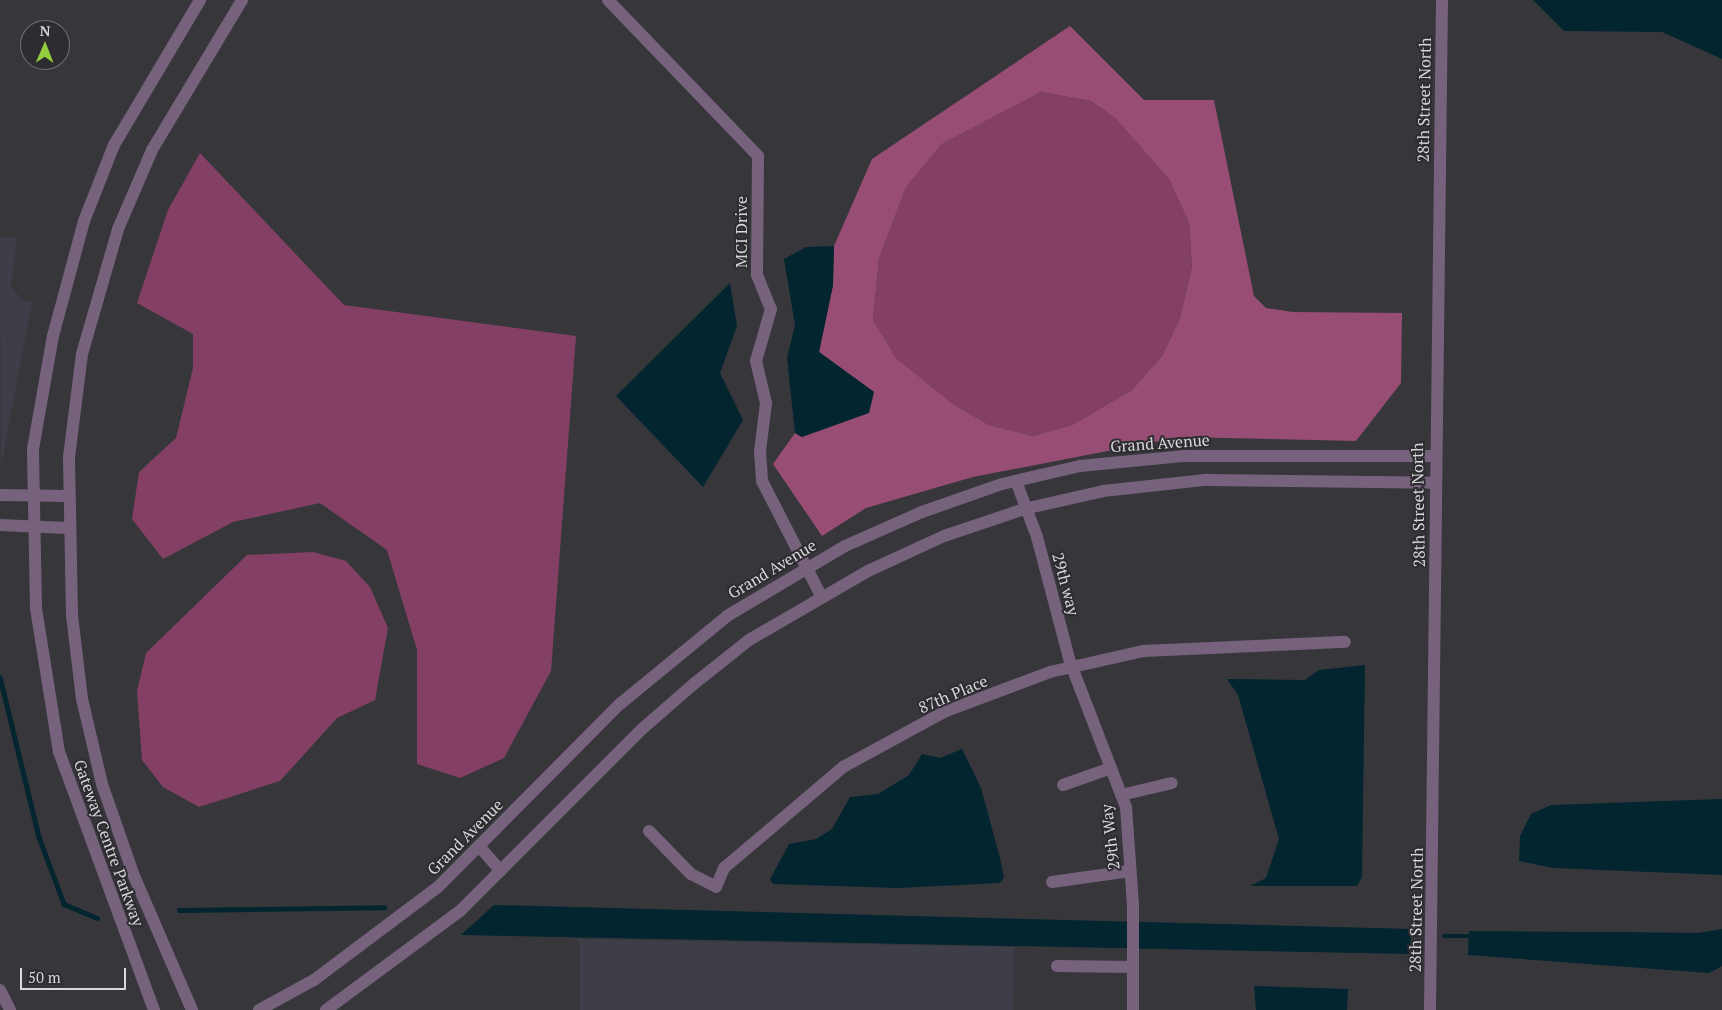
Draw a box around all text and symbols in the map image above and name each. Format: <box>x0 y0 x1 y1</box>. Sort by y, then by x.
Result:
north arrow <box>20 20 70 70</box>
text: N <box>40 21 51 40</box>
street label: 28th Street North <box>1413 37 1435 163</box>
street label: MCI Drive <box>731 196 751 268</box>
street label: Grand Avenue <box>1110 430 1210 456</box>
street label: 28th Street North <box>1407 442 1429 568</box>
street label: Grand Avenue <box>724 535 820 603</box>
street label: 29th way <box>1048 551 1084 617</box>
street label: 87th Place <box>916 671 990 717</box>
street label: Gateway Centre Parkway <box>70 757 148 929</box>
street label: Grand Avenue <box>423 795 507 879</box>
street label: 29th Way <box>1096 803 1124 871</box>
street label: 28th Street North <box>1405 847 1427 973</box>
scale bar <box>22 958 129 990</box>
text: 50 m <box>28 967 61 987</box>

